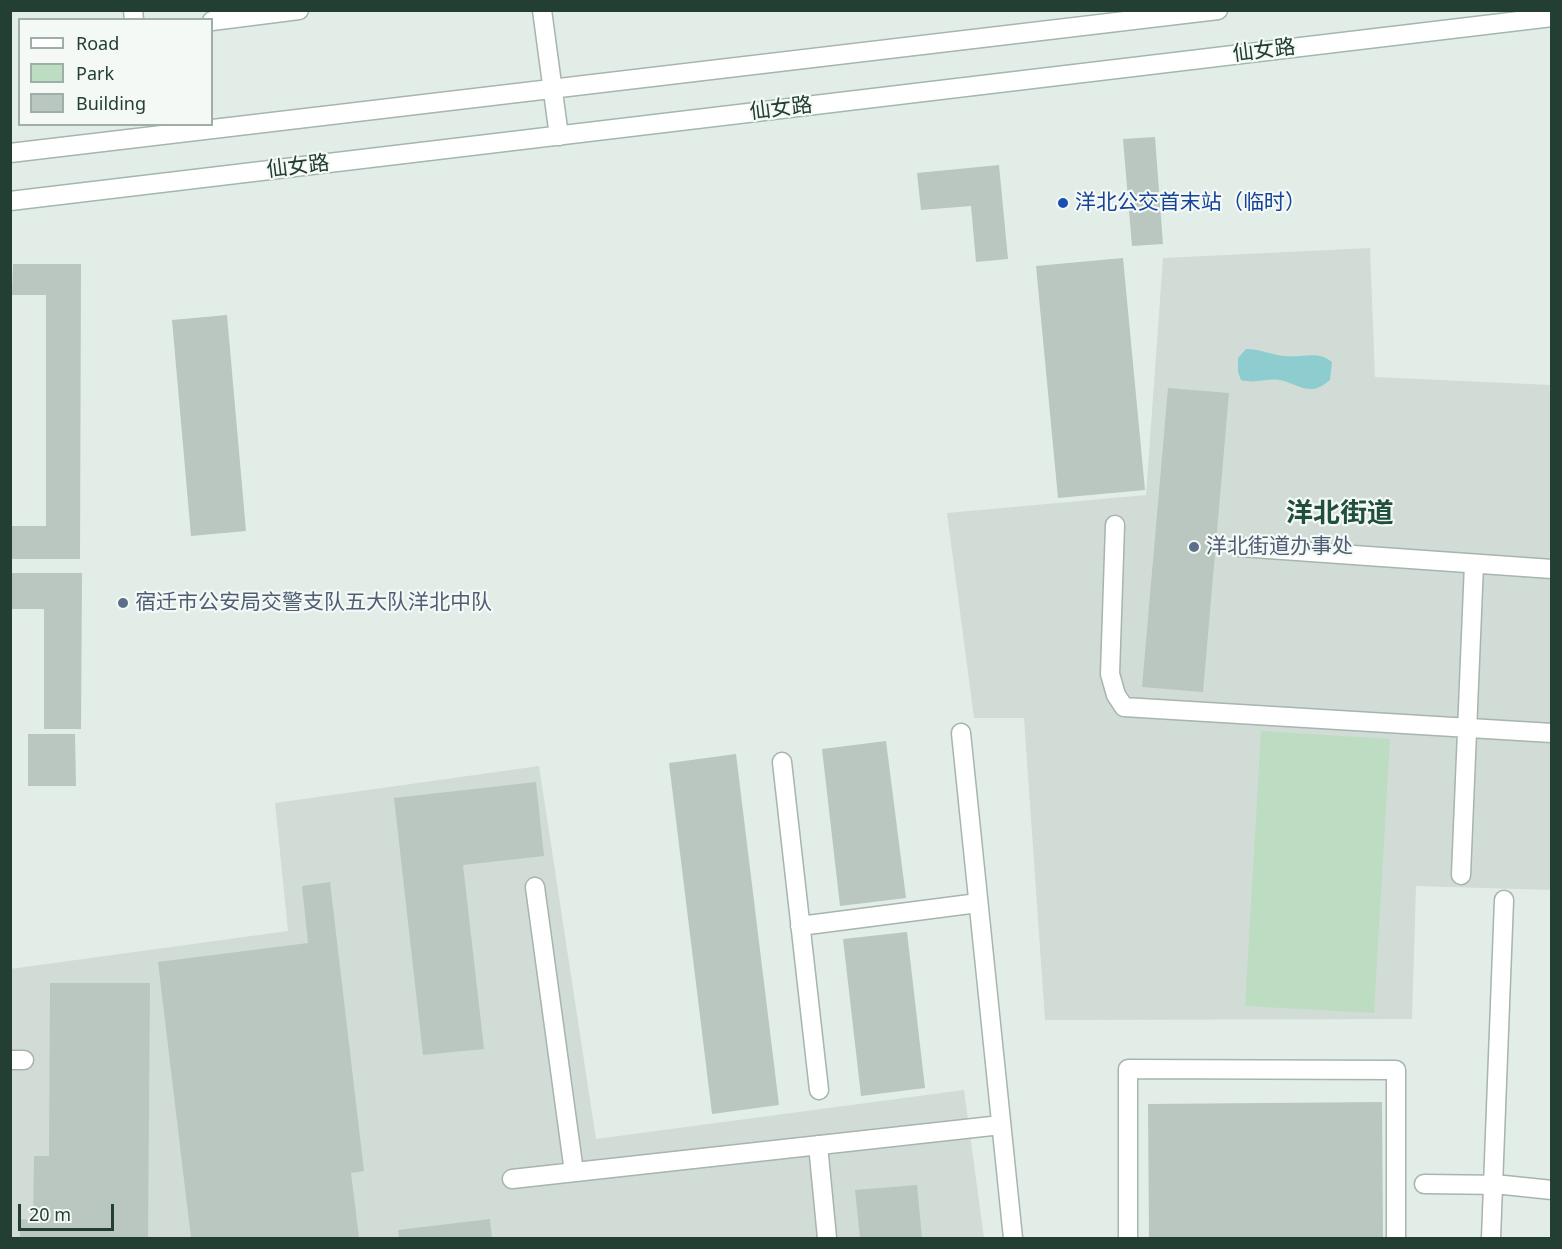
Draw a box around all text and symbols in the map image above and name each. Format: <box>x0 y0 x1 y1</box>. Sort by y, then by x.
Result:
legend <box>18 18 213 126</box>
text: Road <box>76 31 119 55</box>
street label: 仙女路 <box>1231 35 1297 67</box>
text: Park <box>76 61 114 85</box>
text: Building <box>76 91 146 115</box>
street label: 仙女路 <box>748 93 814 125</box>
street label: 仙女路 <box>265 151 331 183</box>
place label: 洋北公交首末站（临时） <box>1075 190 1306 216</box>
marker: 洋北公交首末站（临时） <box>1056 196 1070 210</box>
district label: 洋北街道 <box>1286 498 1394 530</box>
place label: 洋北街道办事处 <box>1206 534 1353 560</box>
marker: 洋北街道办事处 <box>1187 540 1201 554</box>
place label: 宿迁市公安局交警支队五大队洋北中队 <box>135 590 492 616</box>
marker: 宿迁市公安局交警支队五大队洋北中队 <box>116 596 130 610</box>
scale bar <box>21 1192 117 1230</box>
text: 20 m <box>29 1202 71 1226</box>

